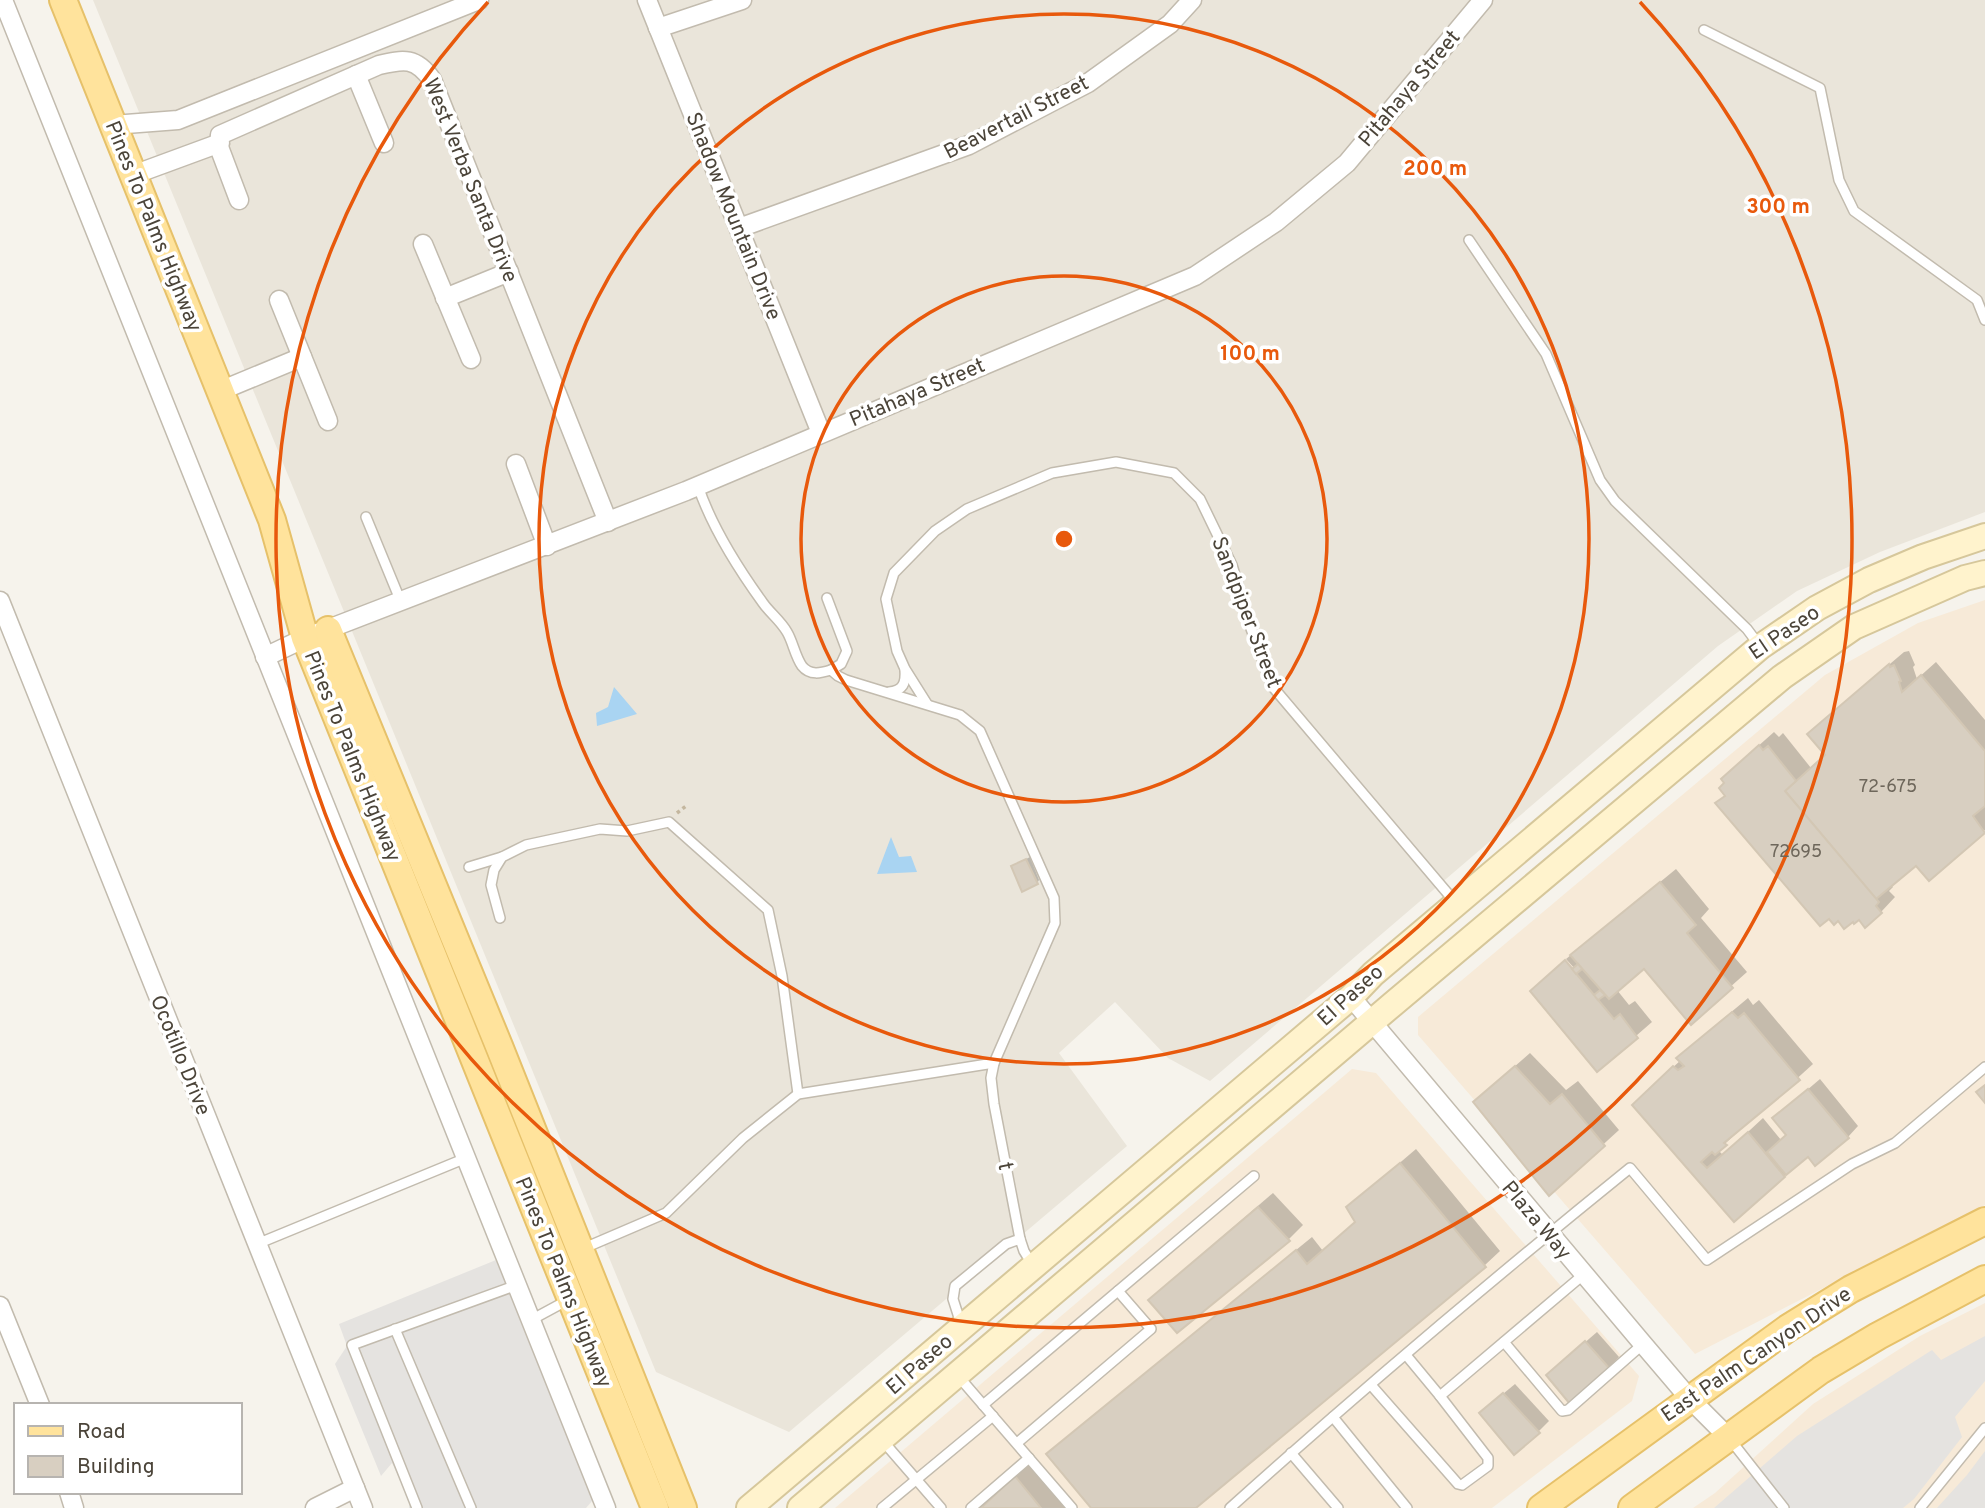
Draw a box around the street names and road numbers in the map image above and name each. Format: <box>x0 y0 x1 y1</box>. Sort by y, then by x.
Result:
street label: Pitahaya Street <box>1353 25 1467 153</box>
street label: Beavertail Street <box>940 70 1094 166</box>
street label: West Verba Santa Drive <box>416 74 523 287</box>
street label: Shadow Mountain Drive <box>679 109 787 324</box>
street label: Pines To Palms Highway <box>98 117 207 336</box>
street label: Pitahaya Street <box>846 353 989 434</box>
street label: Sandpiper Street <box>1204 533 1287 692</box>
street label: El Paseo <box>1744 600 1826 667</box>
street label: Pines To Palms Highway <box>297 647 406 866</box>
street label: El Paseo <box>1312 959 1390 1033</box>
street label: Ocotillo Drive <box>143 991 216 1120</box>
street label: t <box>991 1160 1019 1173</box>
street label: Pines To Palms Highway <box>508 1173 617 1392</box>
street label: Plaza Way <box>1495 1176 1577 1266</box>
street label: East Palm Canyon Drive <box>1656 1281 1857 1429</box>
street label: El Paseo <box>881 1329 959 1402</box>

